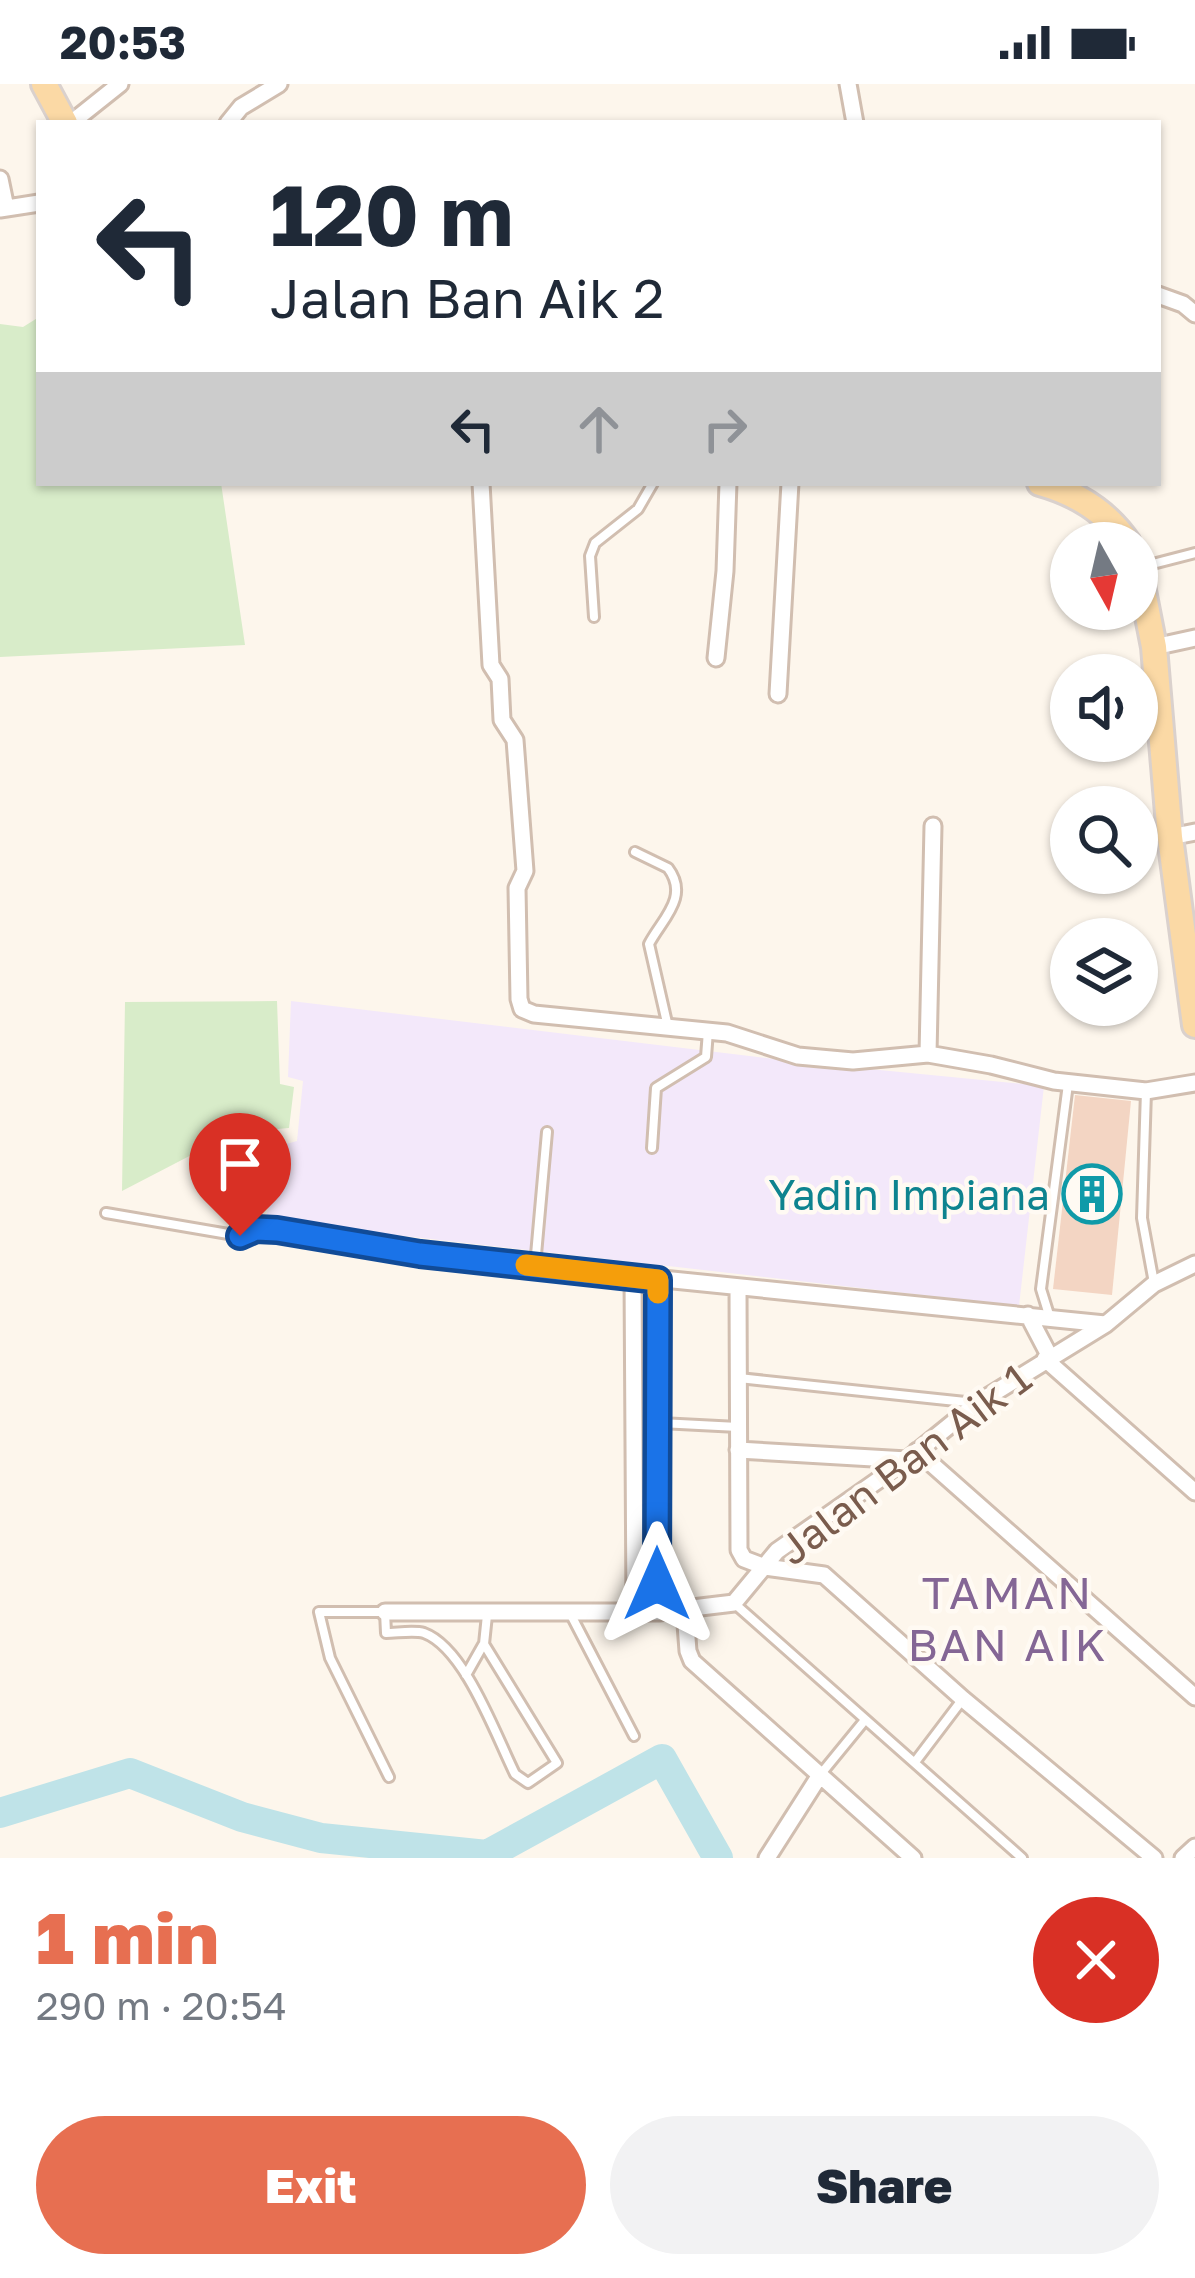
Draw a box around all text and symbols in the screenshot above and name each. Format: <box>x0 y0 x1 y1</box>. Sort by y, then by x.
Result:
text: 20:53 <box>60 15 186 69</box>
text: 120 m <box>270 164 514 264</box>
icon: left <box>72 168 228 324</box>
text: Jalan Ban Aik 2 <box>270 265 664 330</box>
icon: left <box>440 396 506 462</box>
icon: ahead <box>566 396 632 462</box>
icon: right <box>692 396 758 462</box>
north arrow <box>1050 522 1158 630</box>
map controls <box>1050 522 1158 1026</box>
button: sound <box>1050 654 1158 762</box>
button: search <box>1050 786 1158 894</box>
button: layers <box>1050 918 1158 1026</box>
pin <box>189 1113 291 1236</box>
icon: arrive <box>207 1131 273 1197</box>
building icon: Yadin Impiana <box>1061 1163 1123 1225</box>
place label: Yadin Impiana <box>769 1169 1050 1219</box>
street label: Jalan Ban Aik 1 <box>768 1352 1040 1574</box>
position arrow <box>594 1521 720 1647</box>
district label: TAMAN BAN AIK <box>907 1565 1109 1671</box>
text: 1 min <box>36 1893 219 1980</box>
button: close <box>1033 1897 1159 2023</box>
text: 290 m · 20:54 <box>36 1982 287 2029</box>
button: Exit <box>36 2116 586 2254</box>
button: Share <box>610 2116 1159 2254</box>

